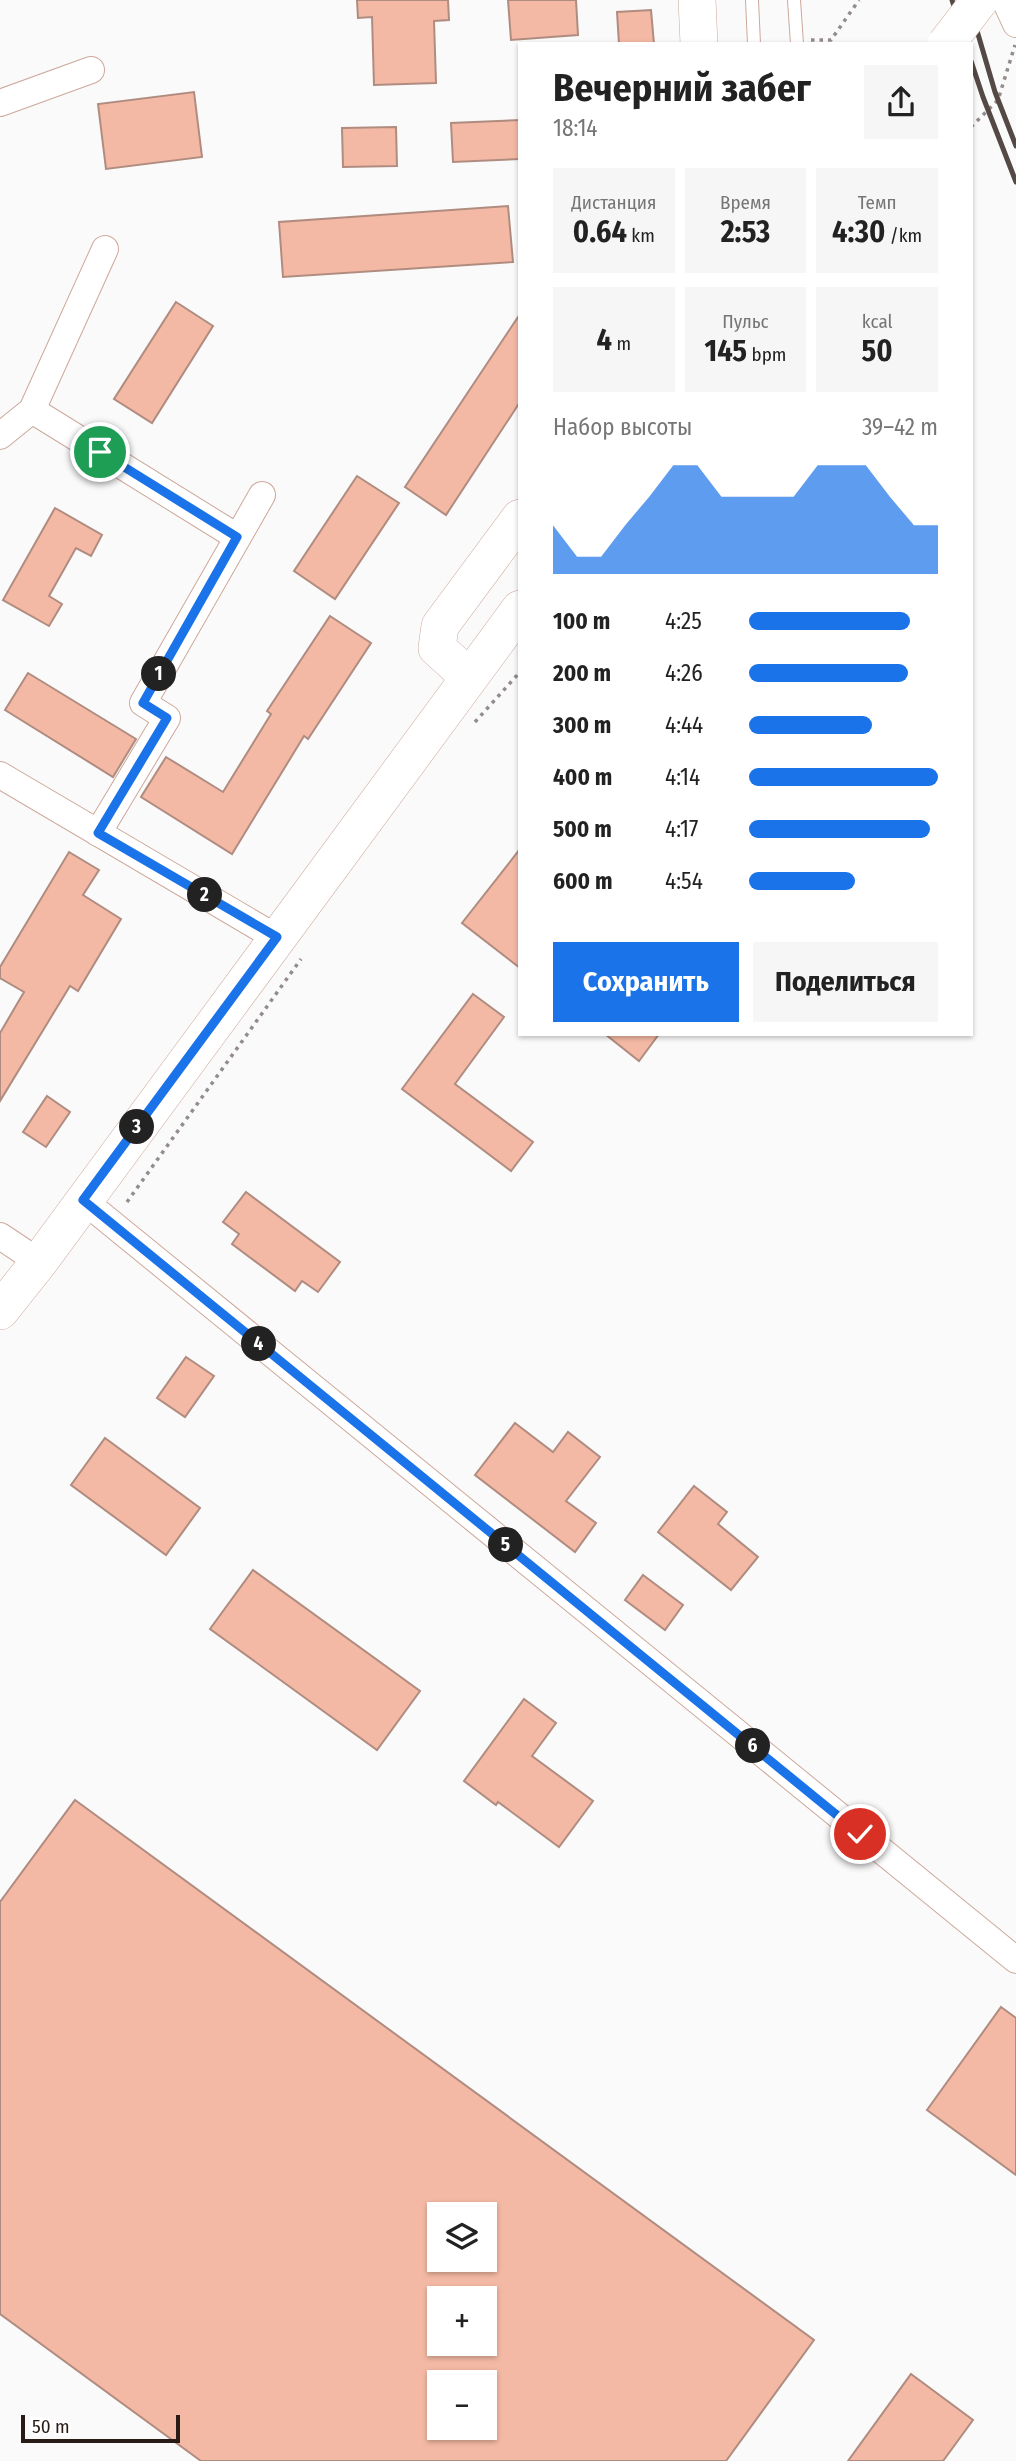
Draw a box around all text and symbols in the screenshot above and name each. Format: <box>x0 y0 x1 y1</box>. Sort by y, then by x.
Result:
text: Вечерний забег <box>553 65 811 111</box>
button: share <box>864 65 938 139</box>
text: 18:14 <box>553 114 598 142</box>
text: Дистанция <box>571 191 656 214</box>
text: Время <box>720 191 771 214</box>
text: Темп <box>858 191 897 214</box>
text: 0.64 <box>573 214 627 250</box>
text: 2:53 <box>721 214 770 250</box>
text: 4:30 <box>832 214 885 250</box>
text: km <box>627 224 655 247</box>
text: /km <box>885 224 922 247</box>
text: Пульс <box>722 310 769 333</box>
text: kcal <box>862 310 893 333</box>
text: 4 <box>597 322 612 358</box>
text: m <box>612 332 631 355</box>
text: 145 <box>705 333 747 369</box>
text: 50 <box>862 333 893 369</box>
text: bpm <box>747 343 786 366</box>
text: Набор высоты <box>553 413 692 441</box>
text: 39–42 m <box>862 413 938 441</box>
pin <box>70 422 130 482</box>
icon: arrive <box>81 433 119 471</box>
text: 100 m <box>553 607 610 635</box>
text: 4:25 <box>665 607 702 635</box>
pin: 1 <box>142 656 176 692</box>
text: 200 m <box>553 659 611 687</box>
text: 4:26 <box>665 659 703 687</box>
text: 1 <box>154 662 163 685</box>
text: 300 m <box>553 711 611 739</box>
text: 4:44 <box>665 711 703 739</box>
text: 400 m <box>553 763 612 791</box>
text: 4:14 <box>665 763 700 791</box>
text: 500 m <box>553 815 612 843</box>
text: 4:17 <box>665 815 698 843</box>
text: 600 m <box>553 867 612 895</box>
text: 4:54 <box>665 867 703 895</box>
pin: 2 <box>188 878 222 912</box>
text: 2 <box>200 883 209 906</box>
button: Сохранить <box>553 942 739 1022</box>
button: Поделиться <box>753 942 938 1022</box>
pin: 3 <box>120 1110 154 1144</box>
text: 3 <box>132 1115 141 1138</box>
pin: 4 <box>242 1326 276 1362</box>
text: 4 <box>254 1332 263 1355</box>
pin: 5 <box>489 1528 524 1562</box>
text: 5 <box>501 1533 510 1556</box>
pin: 6 <box>736 1728 770 1764</box>
text: 6 <box>748 1734 757 1757</box>
pin <box>830 1804 890 1864</box>
icon: check <box>841 1815 879 1853</box>
map controls <box>427 2202 497 2440</box>
button: layers <box>427 2202 497 2272</box>
button: + <box>427 2286 497 2356</box>
button: − <box>427 2370 497 2440</box>
scale bar <box>21 2412 180 2444</box>
text: 50 m <box>32 2415 70 2438</box>

